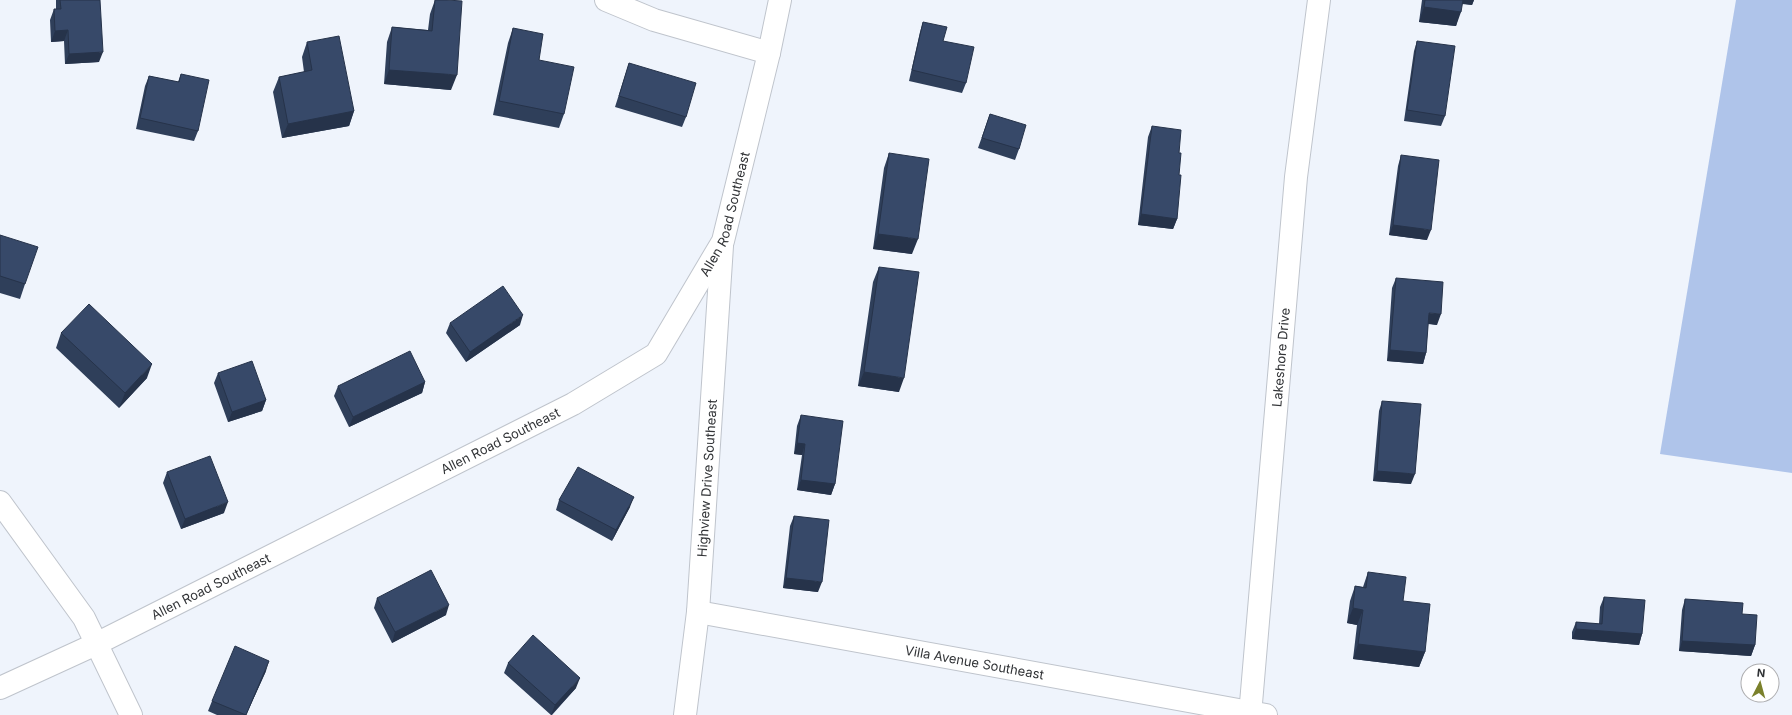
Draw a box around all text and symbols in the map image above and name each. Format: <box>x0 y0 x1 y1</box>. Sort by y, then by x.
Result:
street label: Allen Road Southeast <box>696 150 753 279</box>
street label: Lakeshore Drive <box>1268 307 1293 408</box>
street label: Highview Drive Southeast <box>694 399 720 558</box>
street label: Allen Road Southeast <box>438 404 562 477</box>
street label: Allen Road Southeast <box>148 550 273 623</box>
street label: Villa Avenue Southeast <box>904 642 1045 683</box>
north arrow <box>1740 663 1780 703</box>
text: N <box>1756 666 1766 680</box>

